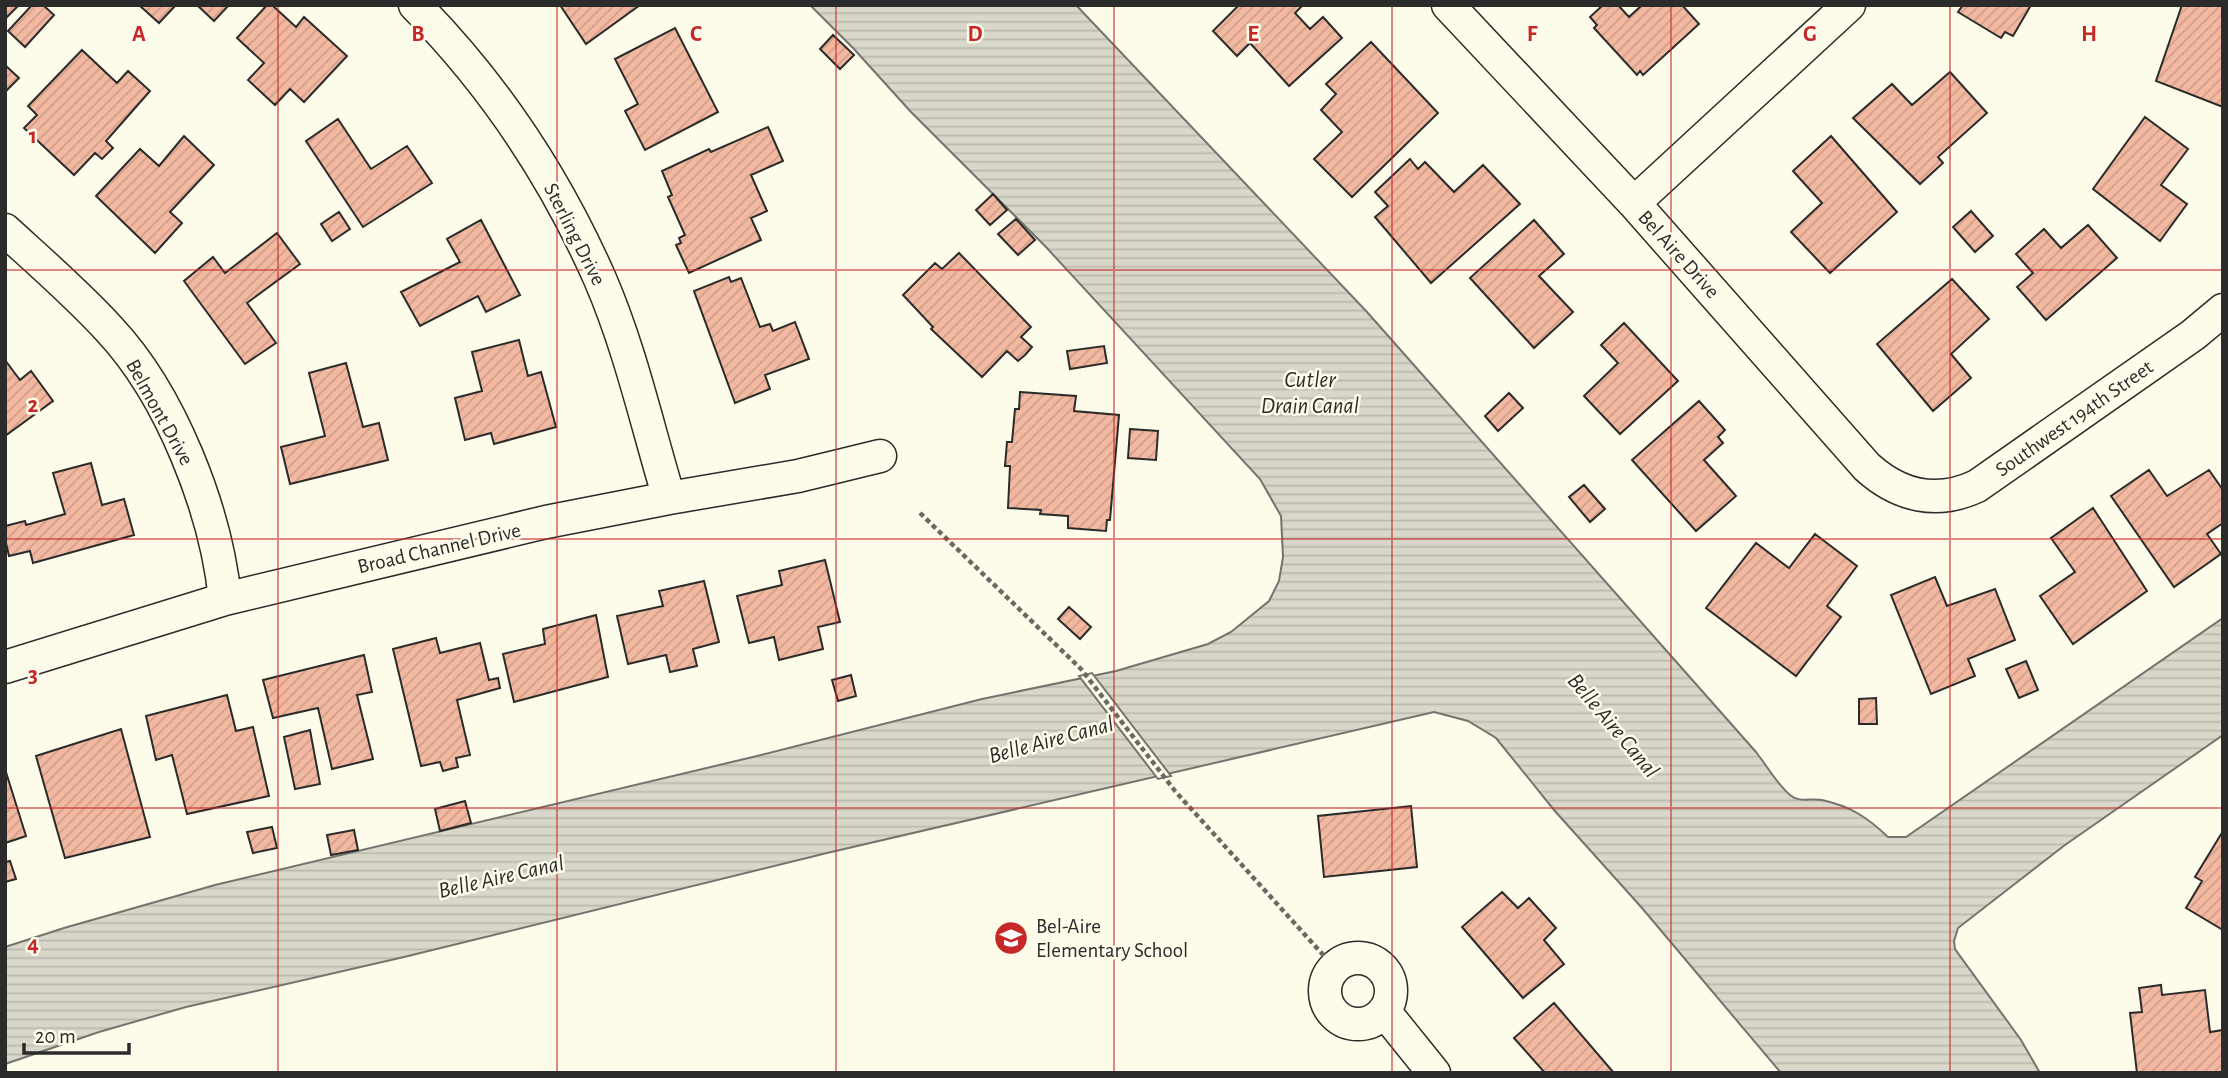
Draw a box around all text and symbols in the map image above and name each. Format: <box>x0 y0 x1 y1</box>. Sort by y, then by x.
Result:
text: A <box>132 23 146 46</box>
text: B <box>411 23 425 46</box>
text: C <box>690 23 702 46</box>
text: D <box>967 23 983 46</box>
text: E <box>1247 23 1259 46</box>
text: F <box>1527 23 1538 46</box>
text: G <box>1803 23 1817 46</box>
text: H <box>2081 23 2097 46</box>
text: 1 <box>29 125 37 148</box>
street label: Sterling Drive <box>540 180 609 289</box>
street label: Bel Aire Drive <box>1634 206 1723 302</box>
street label: Belmont Drive <box>122 356 197 469</box>
street label: Southwest 194th Street <box>1992 356 2157 481</box>
water label: Cutler Drain Canal <box>1261 369 1360 418</box>
text: 2 <box>28 394 39 417</box>
street label: Broad Channel Drive <box>355 519 523 577</box>
text: 3 <box>28 664 38 687</box>
water label: Belle Aire Canal <box>1563 669 1663 783</box>
water label: Belle Aire Canal <box>986 713 1117 768</box>
water label: Belle Aire Canal <box>436 852 567 903</box>
place label: Bel-Aire Elementary School <box>1036 916 1188 961</box>
school or university icon: Bel-Aire Elementary School <box>992 919 1030 957</box>
text: 4 <box>27 933 39 956</box>
scale bar <box>24 1012 130 1056</box>
text: 20 m <box>35 1026 76 1047</box>

